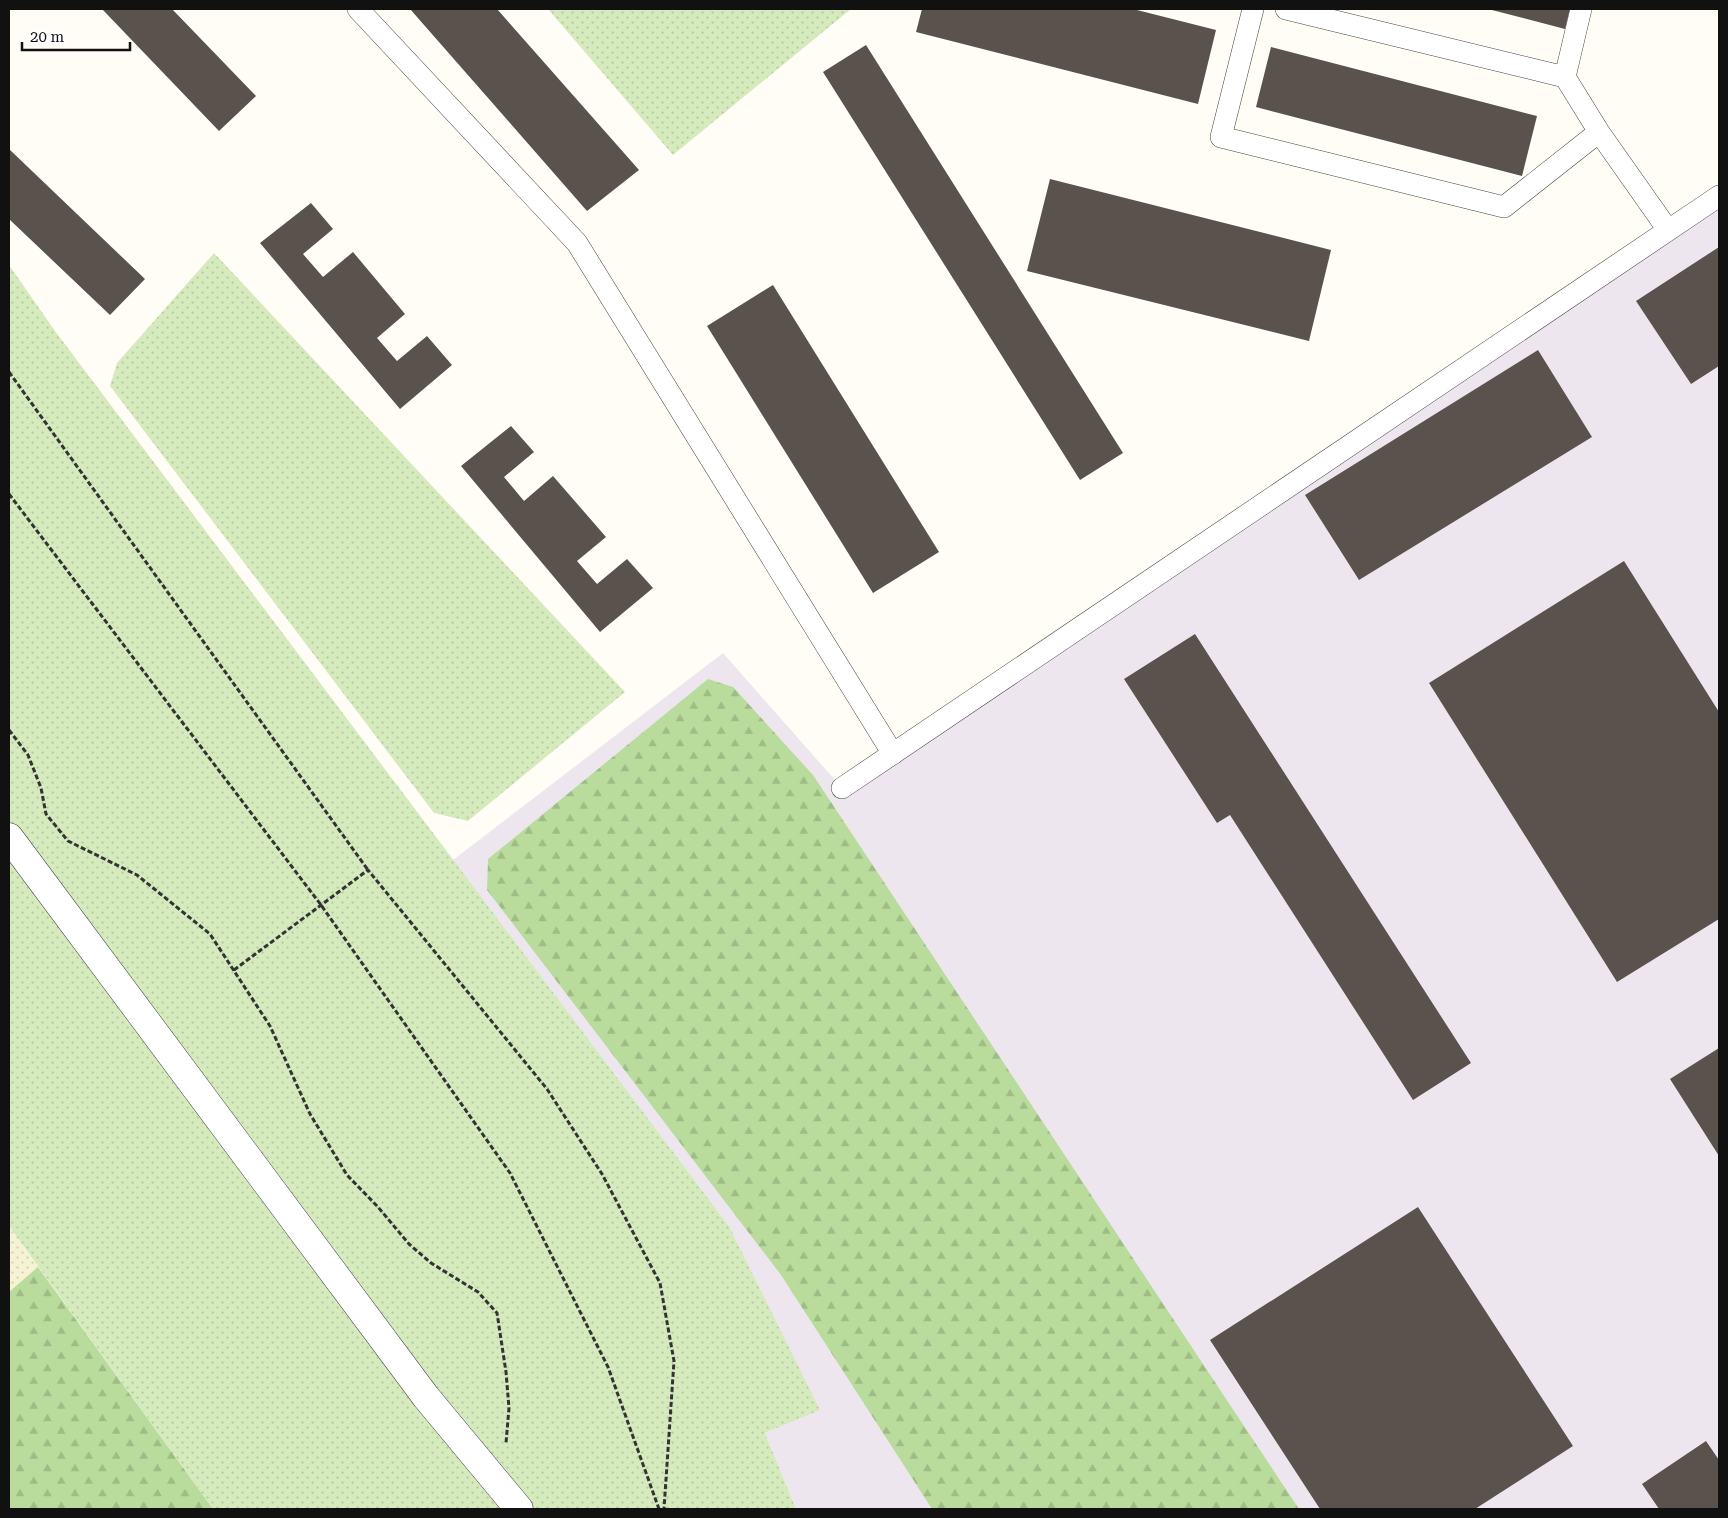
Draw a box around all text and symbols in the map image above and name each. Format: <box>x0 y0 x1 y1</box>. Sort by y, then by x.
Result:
scale bar <box>22 20 130 52</box>
text: 20 m <box>30 28 65 46</box>

